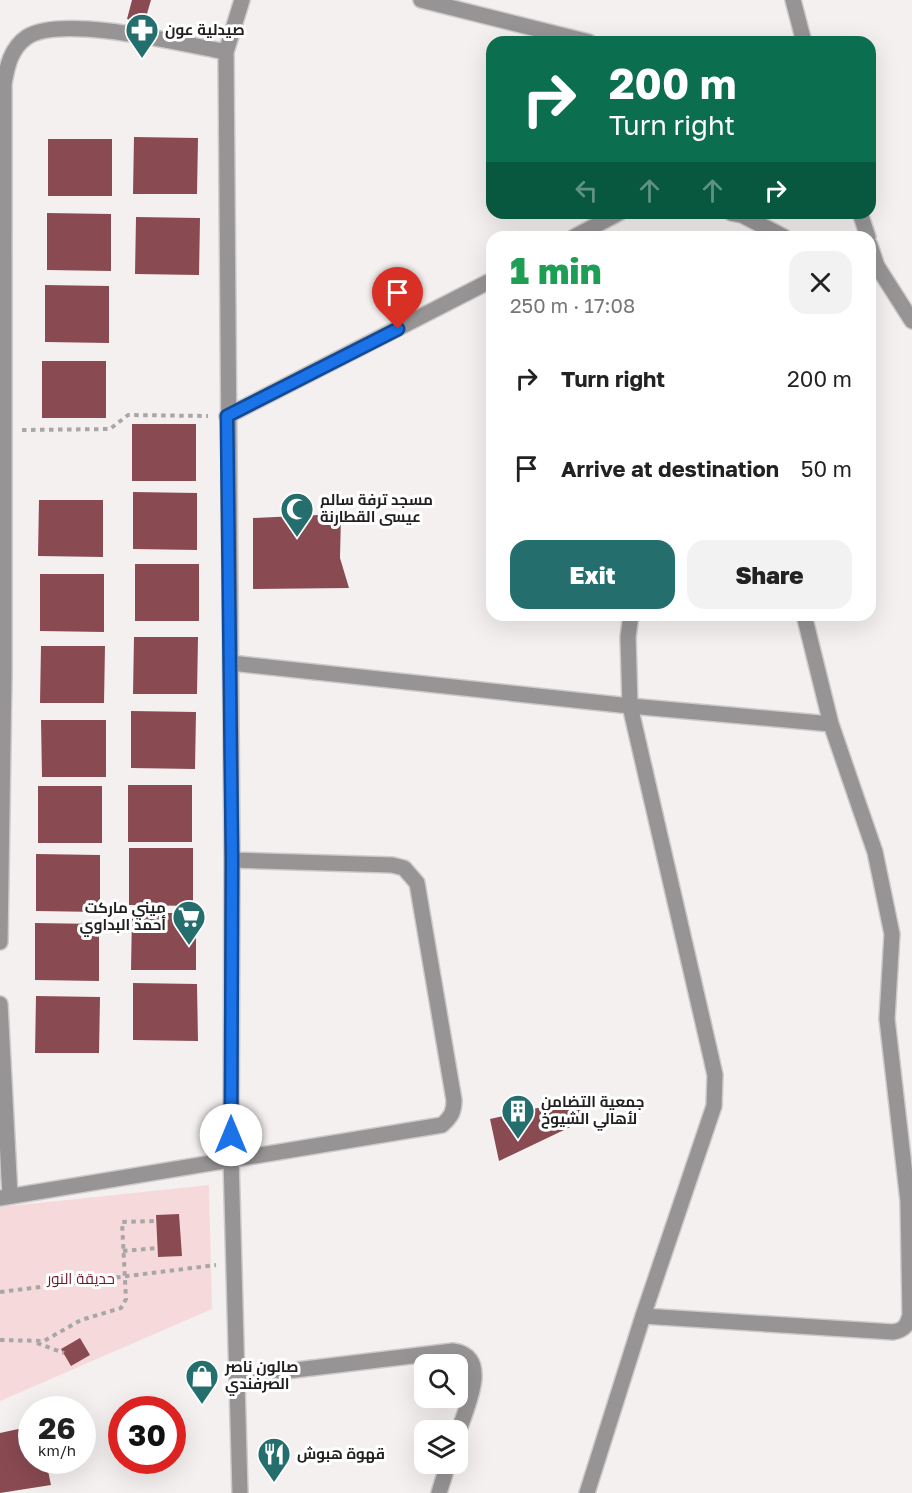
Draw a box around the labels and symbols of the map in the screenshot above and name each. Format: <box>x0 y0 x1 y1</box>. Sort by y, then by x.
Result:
pharmacy icon: صيدلية عون <box>124 12 160 59</box>
place label: صيدلية عون <box>165 20 245 39</box>
pin <box>372 267 423 329</box>
place label: مسجد ترفة سالم عيسى القطارنة <box>320 490 433 526</box>
mosque icon: مسجد ترفة سالم عيسى القطارنة <box>279 491 315 538</box>
place label: ميني ماركت أحمد البداوي <box>80 898 166 937</box>
supermarket icon: ميني ماركت أحمد البداوي <box>171 899 207 946</box>
place label: جمعية التضامن لأهالي الشيوخ <box>541 1092 644 1131</box>
building icon: جمعية التضامن لأهالي الشيوخ <box>500 1093 536 1140</box>
position arrow <box>199 1103 263 1167</box>
park label: حديقة النور <box>46 1269 115 1288</box>
place label: صالون ناصر الصرفندي <box>224 1357 299 1396</box>
shop icon: صالون ناصر الصرفندي <box>184 1358 220 1405</box>
speed limit sign: 30 <box>108 1396 186 1474</box>
restaurant icon: قهوة هبوش <box>256 1436 292 1483</box>
place label: قهوة هبوش <box>297 1444 385 1463</box>

